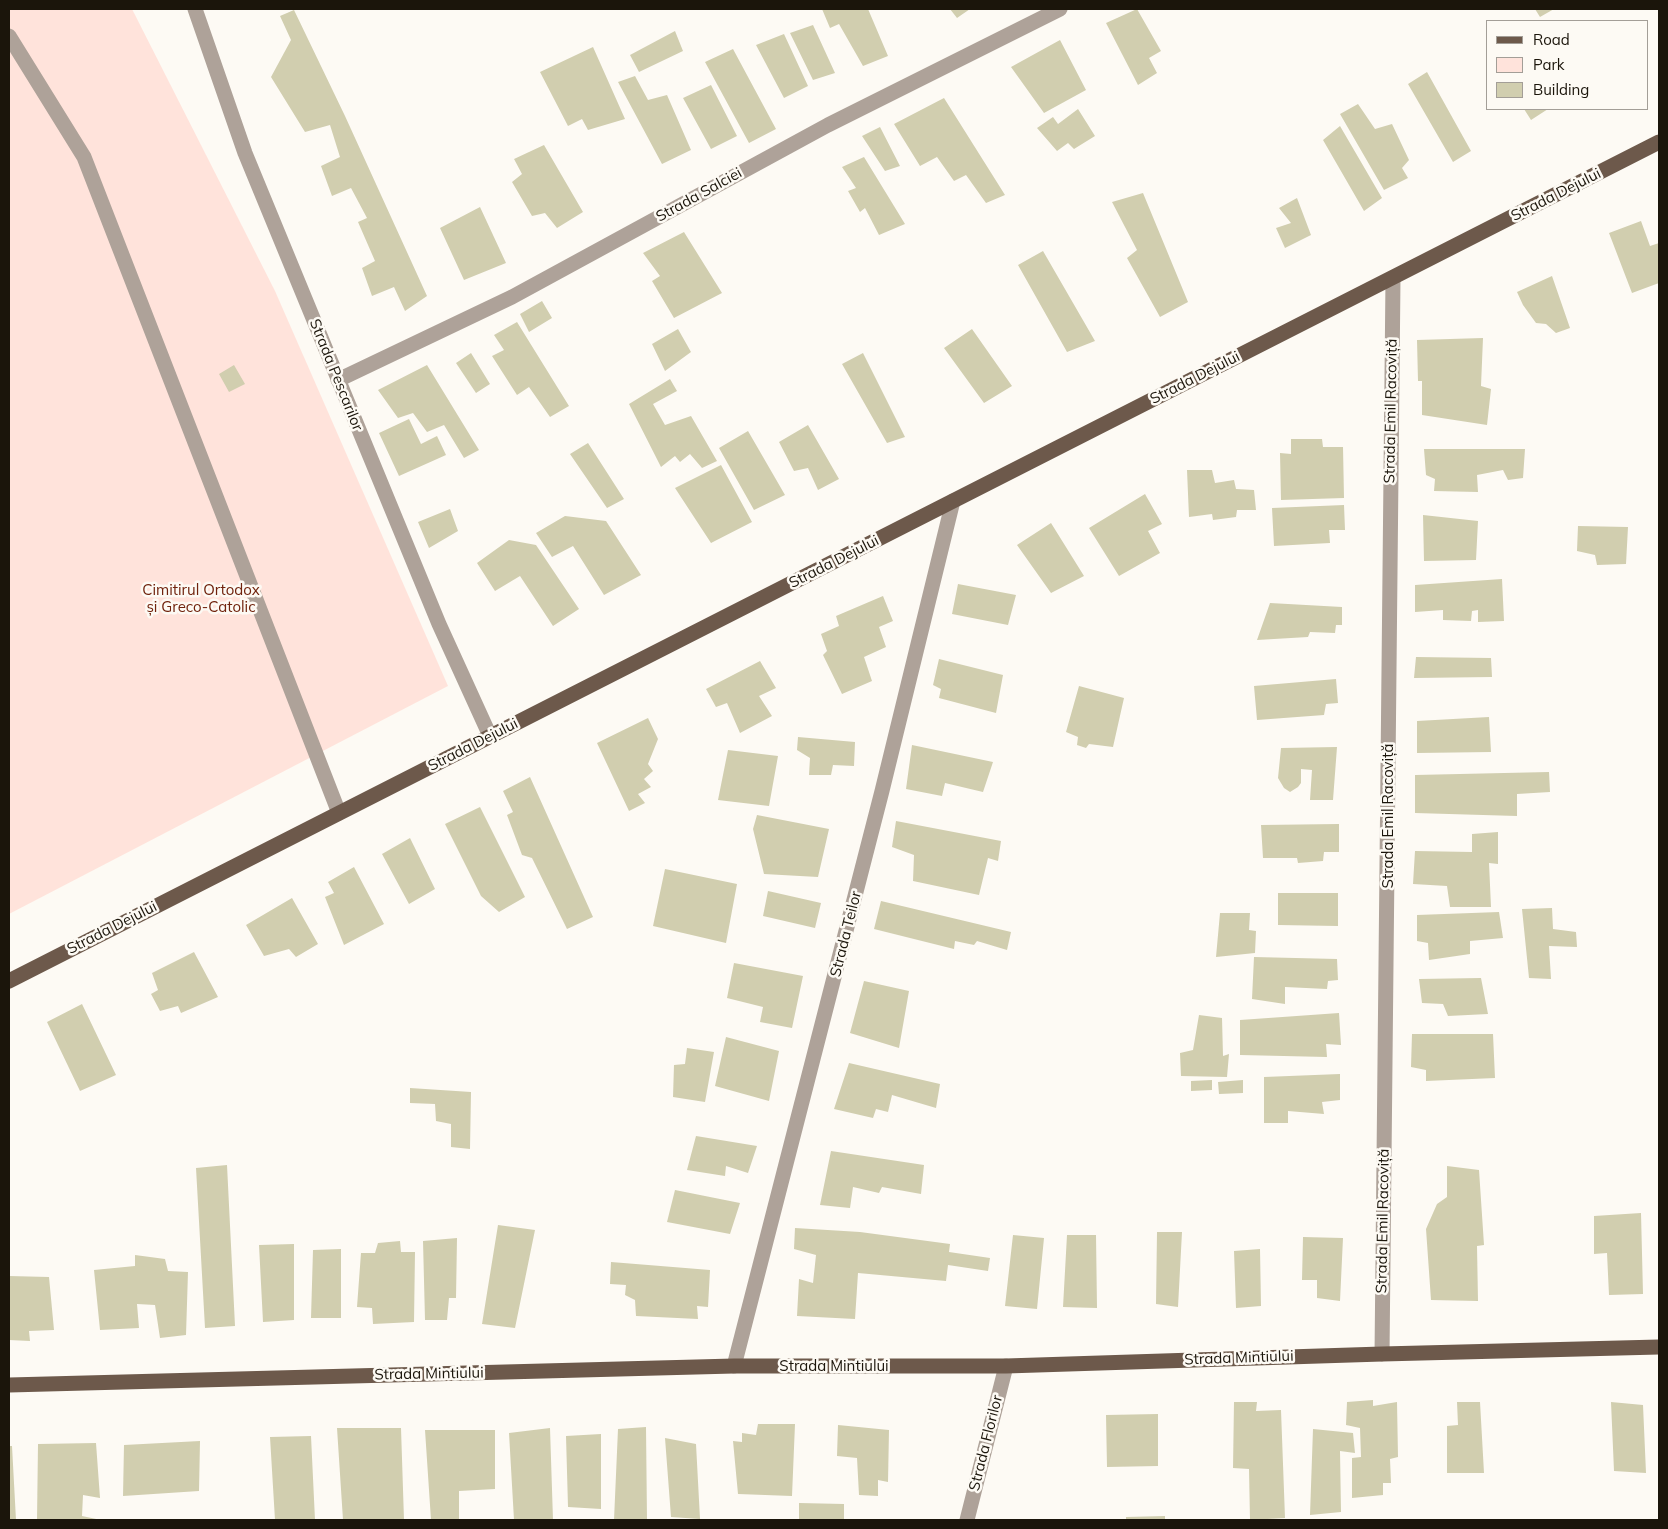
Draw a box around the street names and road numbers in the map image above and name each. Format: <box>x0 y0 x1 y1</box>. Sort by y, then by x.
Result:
street label: Strada Salciei <box>653 164 745 226</box>
street label: Strada Dejului <box>1508 165 1604 225</box>
street label: Strada Pescarilor <box>305 317 367 433</box>
street label: Strada Emil Racoviță <box>1381 338 1401 484</box>
street label: Strada Dejului <box>1147 348 1243 408</box>
street label: Strada Dejului <box>786 532 882 592</box>
street label: Strada Dejului <box>425 715 521 775</box>
street label: Strada Emil Racoviță <box>1379 744 1397 888</box>
street label: Strada Teilor <box>827 889 865 979</box>
street label: Strada Dejului <box>64 898 160 958</box>
street label: Strada Emil Racoviță <box>1373 1148 1393 1294</box>
street label: Strada Mintiului <box>1184 1347 1294 1369</box>
street label: Strada Mintiului <box>779 1357 889 1375</box>
street label: Strada Mintiului <box>374 1364 484 1384</box>
street label: Strada Florilor <box>965 1393 1007 1493</box>

